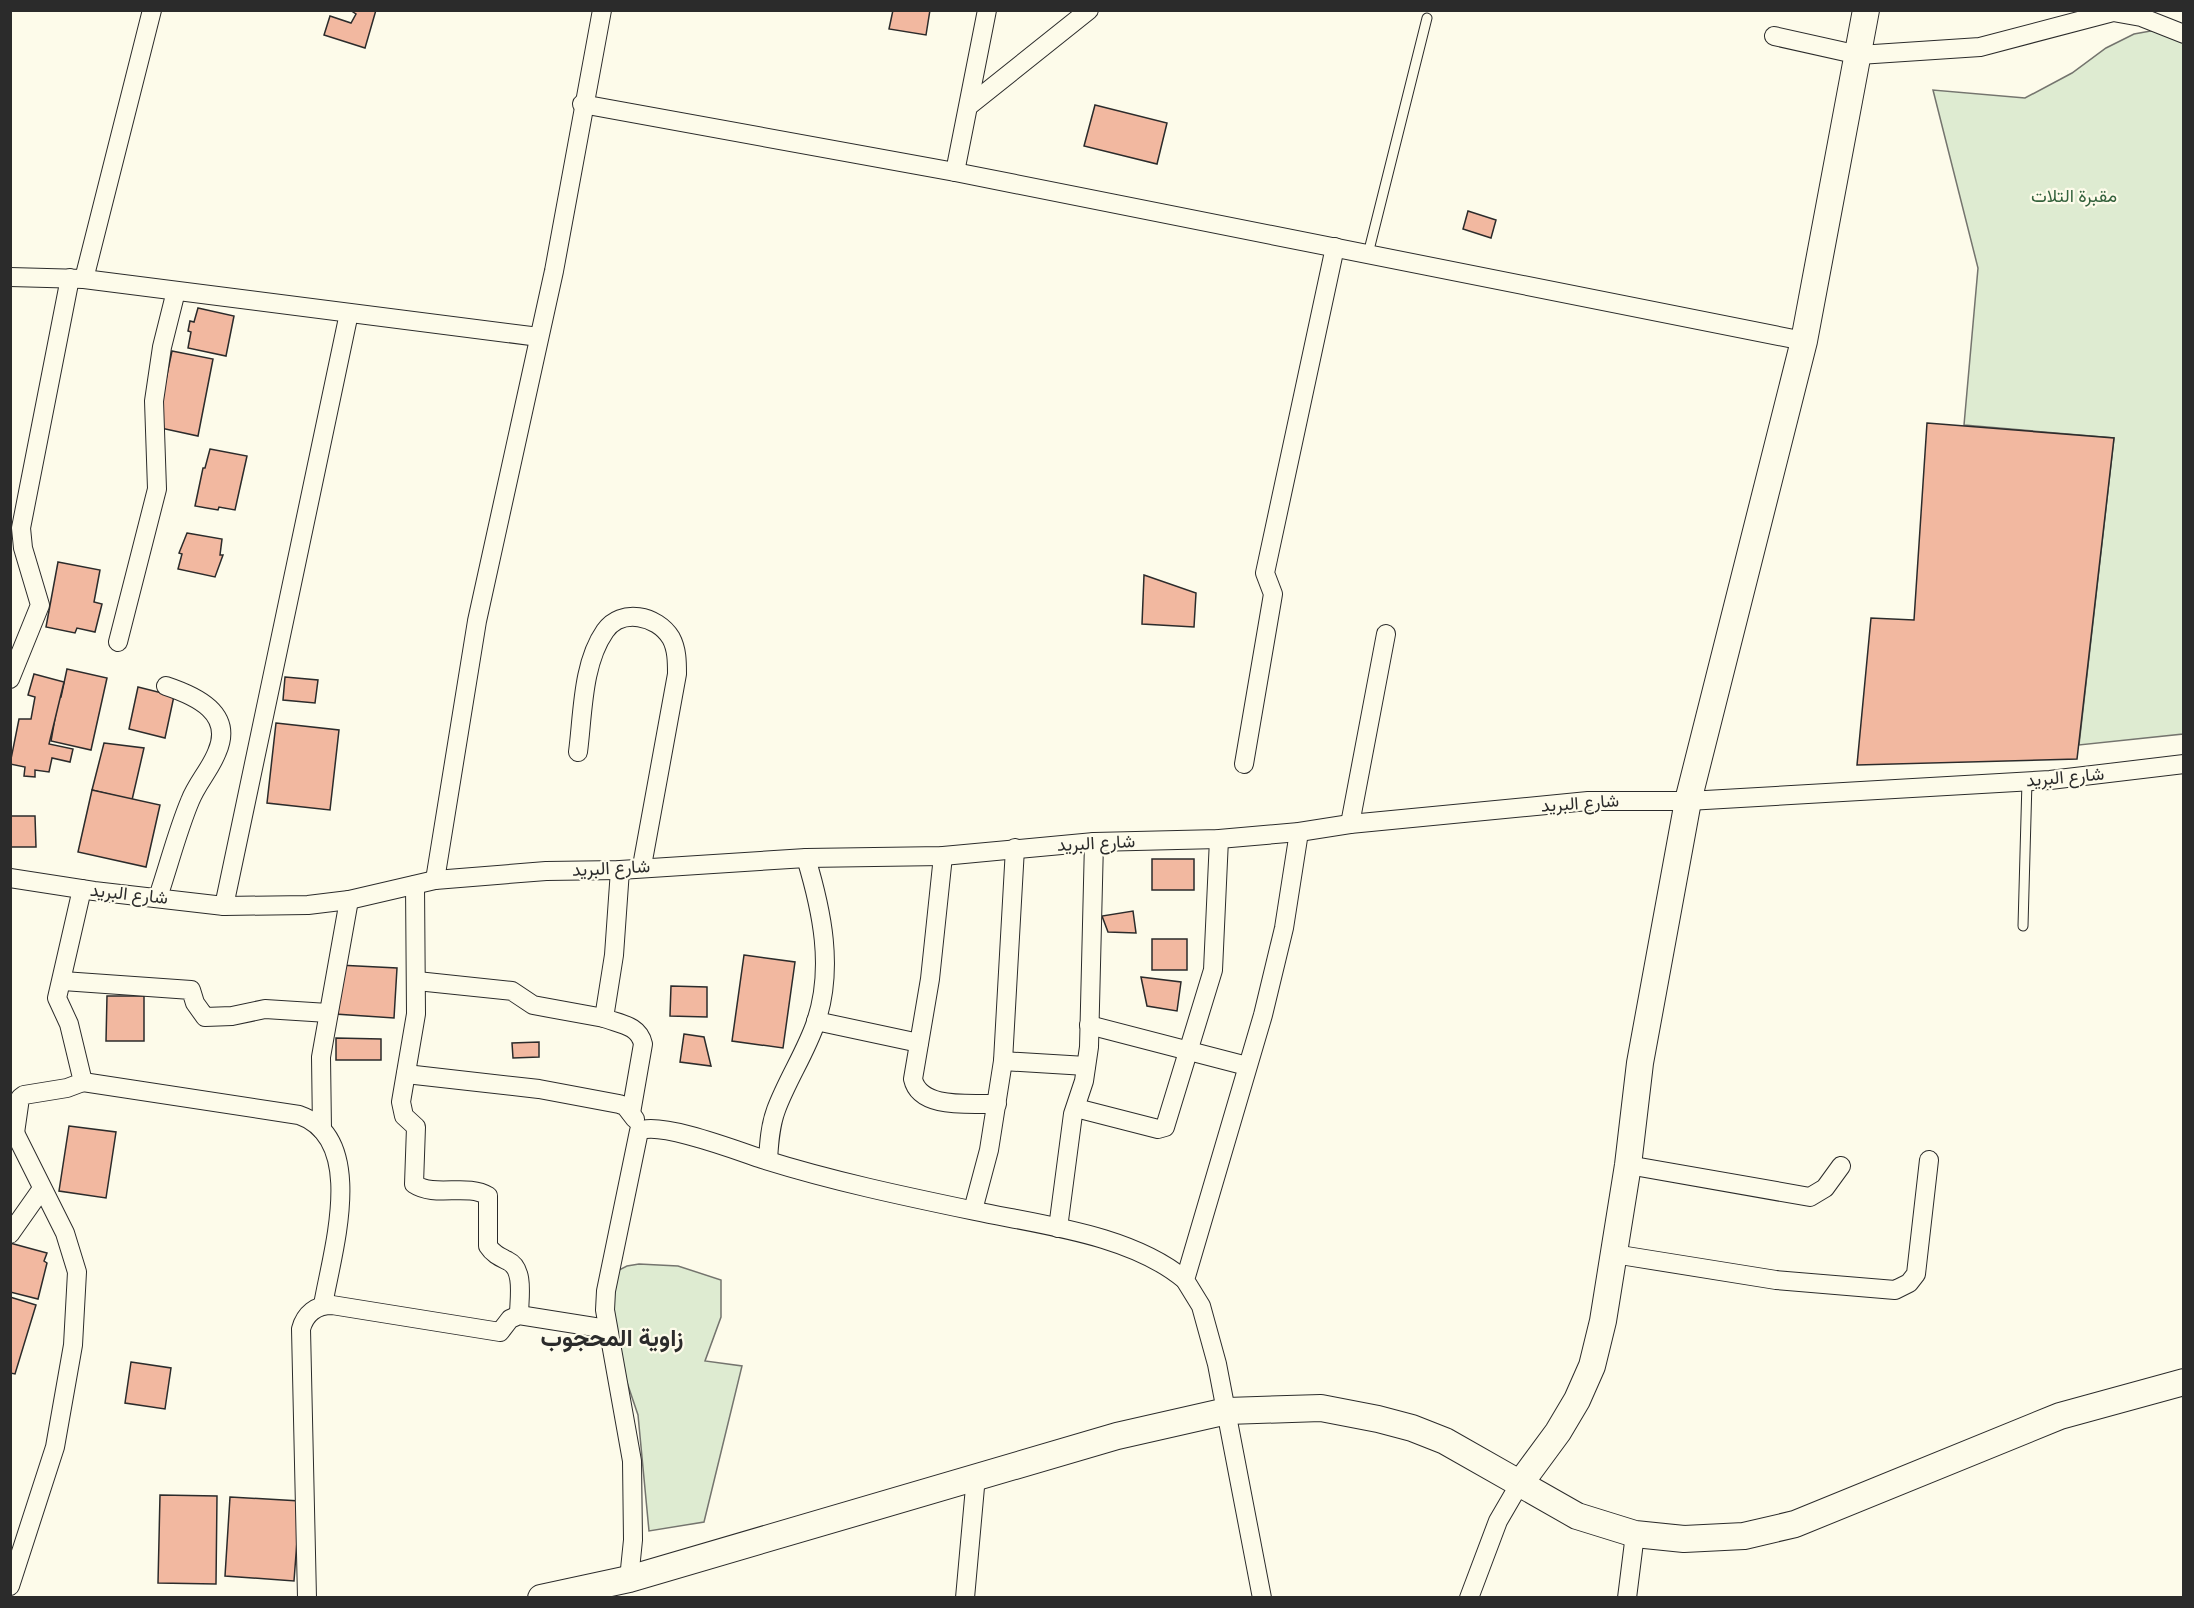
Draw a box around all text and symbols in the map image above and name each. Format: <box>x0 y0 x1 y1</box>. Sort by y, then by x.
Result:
park label: مقبرة التلات <box>2031 185 2117 207</box>
street label: شارع البريد <box>2025 763 2105 792</box>
street label: شارع البريد <box>1540 789 1620 818</box>
street label: شارع البريد <box>1056 830 1136 857</box>
street label: شارع البريد <box>571 855 651 882</box>
street label: شارع البريد <box>89 879 169 910</box>
district label: زاوية المحجوب <box>541 1323 683 1353</box>

